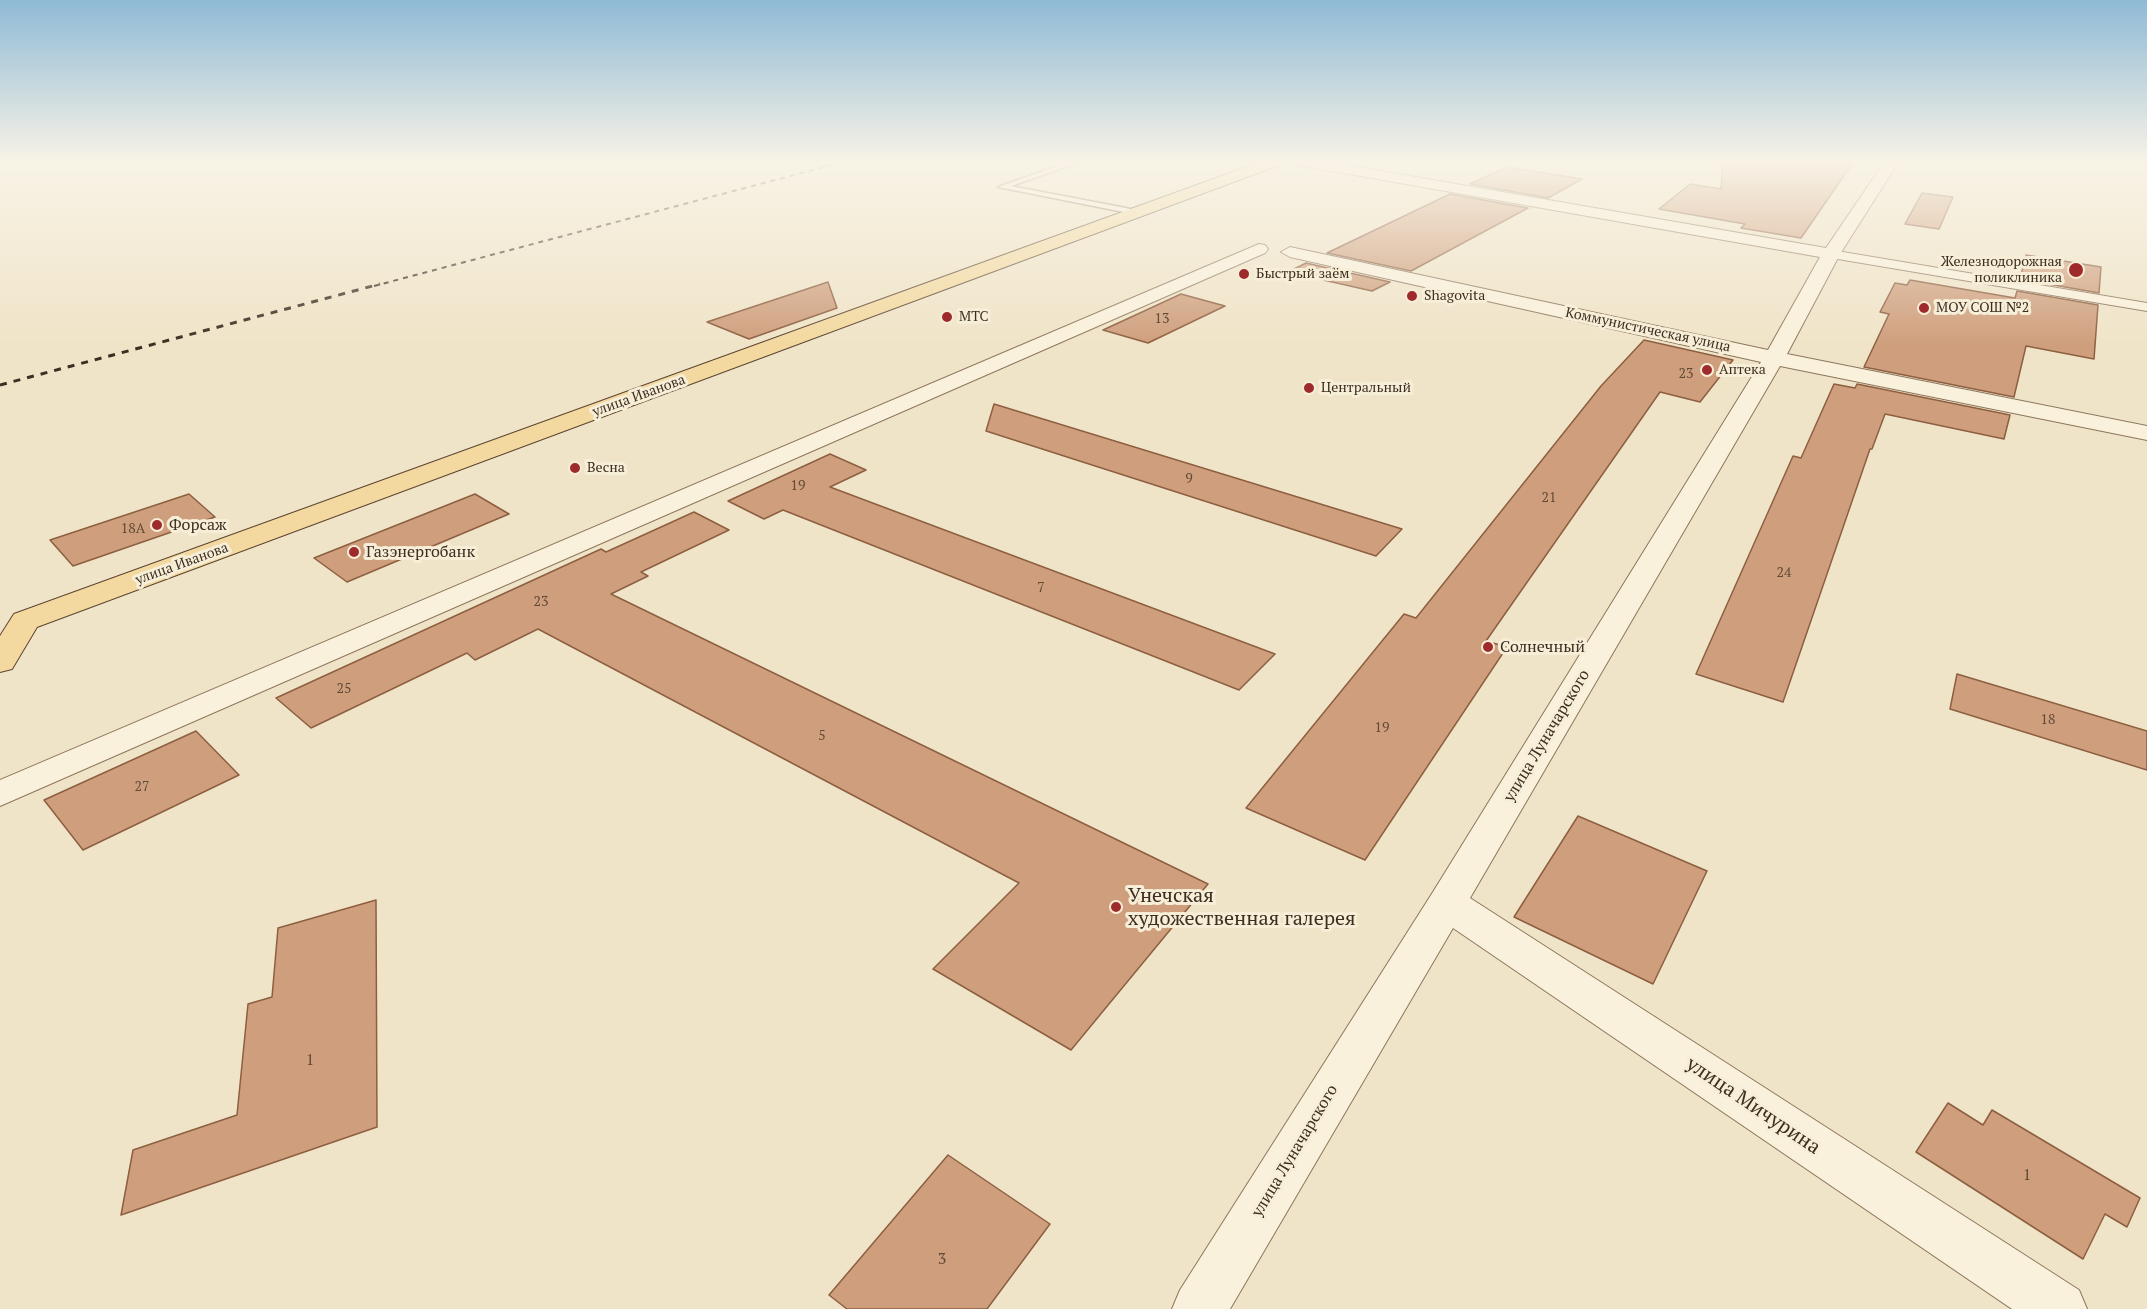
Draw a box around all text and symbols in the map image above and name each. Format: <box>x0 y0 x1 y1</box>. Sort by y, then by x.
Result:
place label: Железнодорожная поликлиника <box>1941 254 2062 286</box>
marker: Железнодорожная поликлиника <box>2067 261 2085 279</box>
place label: Быстрый заём <box>1256 266 1349 282</box>
marker: Быстрый заём <box>1237 267 1251 281</box>
place label: Shagovita <box>1424 288 1485 304</box>
marker: Shagovita <box>1405 289 1419 303</box>
place label: МОУ СОШ №2 <box>1936 300 2029 316</box>
marker: МОУ СОШ №2 <box>1917 301 1931 315</box>
street label: Коммунистическая улица <box>1564 304 1732 356</box>
place label: МТС <box>959 309 988 325</box>
marker: МТС <box>940 310 954 324</box>
house number: 13 <box>1155 311 1169 327</box>
place label: Аптека <box>1719 362 1766 378</box>
marker: Аптека <box>1700 363 1714 377</box>
house number: 23 <box>1679 366 1693 382</box>
street label: улица Иванова <box>590 371 688 421</box>
place label: Центральный <box>1321 380 1411 396</box>
marker: Центральный <box>1302 381 1316 395</box>
place label: Весна <box>587 460 625 476</box>
marker: Весна <box>568 461 582 475</box>
house number: 9 <box>1185 471 1193 487</box>
house number: 19 <box>791 478 805 494</box>
house number: 21 <box>1542 490 1556 506</box>
place label: Форсаж <box>169 515 227 535</box>
marker: Форсаж <box>150 518 164 532</box>
house number: 18А <box>121 521 145 537</box>
street label: улица Иванова <box>133 539 231 589</box>
place label: Газэнергобанк <box>366 542 475 562</box>
marker: Газэнергобанк <box>347 545 361 559</box>
house number: 24 <box>1777 565 1791 581</box>
house number: 7 <box>1037 580 1045 596</box>
house number: 23 <box>534 594 548 610</box>
place label: Солнечный <box>1500 637 1585 657</box>
marker: Солнечный <box>1481 640 1495 654</box>
street label: улица Луначарского <box>1500 666 1594 806</box>
house number: 25 <box>337 681 351 697</box>
house number: 18 <box>2041 712 2055 728</box>
house number: 19 <box>1375 720 1389 736</box>
house number: 5 <box>818 728 826 744</box>
house number: 27 <box>135 779 149 795</box>
place label: Унечская художественная галерея <box>1128 884 1356 931</box>
marker: Унечская художественная галерея <box>1109 900 1123 914</box>
house number: 1 <box>306 1050 314 1070</box>
street label: улица Мичурина <box>1681 1052 1825 1160</box>
street label: улица Луначарского <box>1248 1081 1342 1221</box>
house number: 1 <box>2023 1165 2031 1185</box>
house number: 3 <box>938 1249 946 1269</box>

